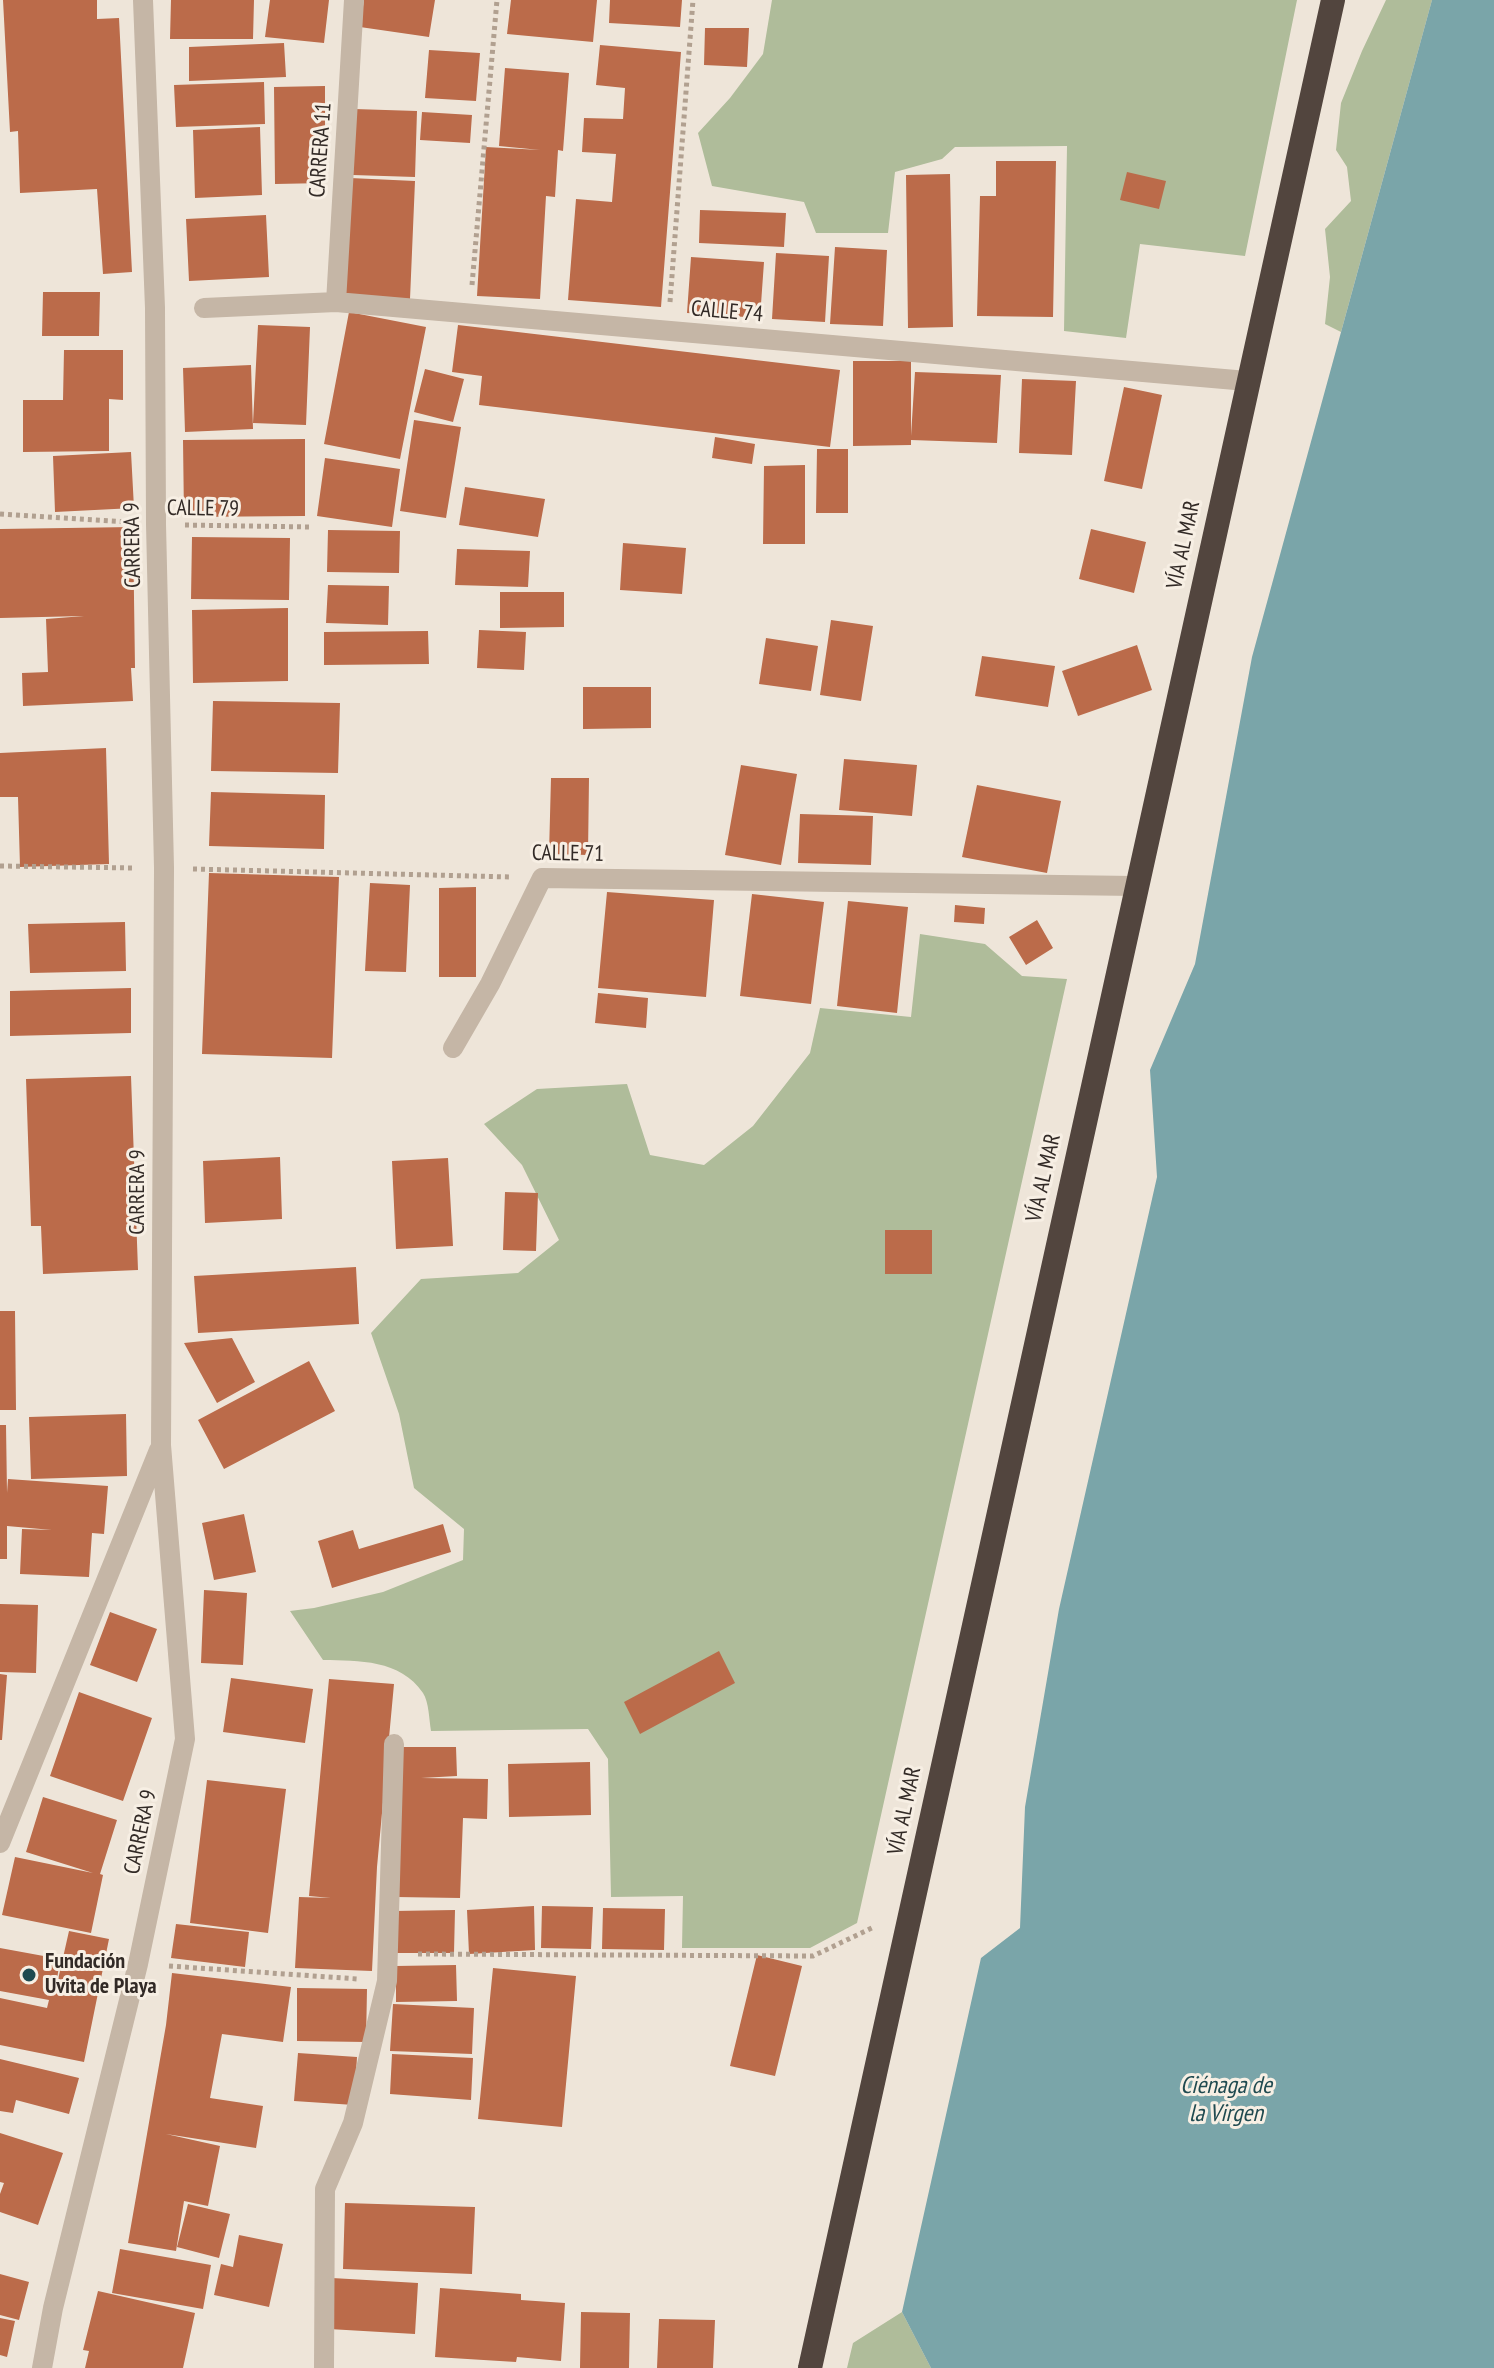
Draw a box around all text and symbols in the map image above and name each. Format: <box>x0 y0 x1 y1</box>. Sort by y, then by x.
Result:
street label: CARRERA 11 <box>305 101 337 199</box>
street label: CALLE 74 <box>690 296 764 328</box>
street label: CALLE 79 <box>167 495 239 523</box>
street label: VÍA AL MAR <box>1162 498 1206 592</box>
street label: CARRERA 9 <box>119 502 147 588</box>
street label: CALLE 71 <box>532 840 604 868</box>
street label: VÍA AL MAR <box>1021 1131 1067 1225</box>
street label: CARRERA 9 <box>125 1149 151 1235</box>
street label: VÍA AL MAR <box>883 1764 927 1858</box>
street label: CARRERA 9 <box>119 1787 163 1877</box>
place label: Fundación Uvita de Playa <box>45 1949 157 2000</box>
marker: Fundación Uvita de Playa <box>20 1966 38 1984</box>
water label: Ciénaga de la Virgen <box>1180 2072 1272 2128</box>

